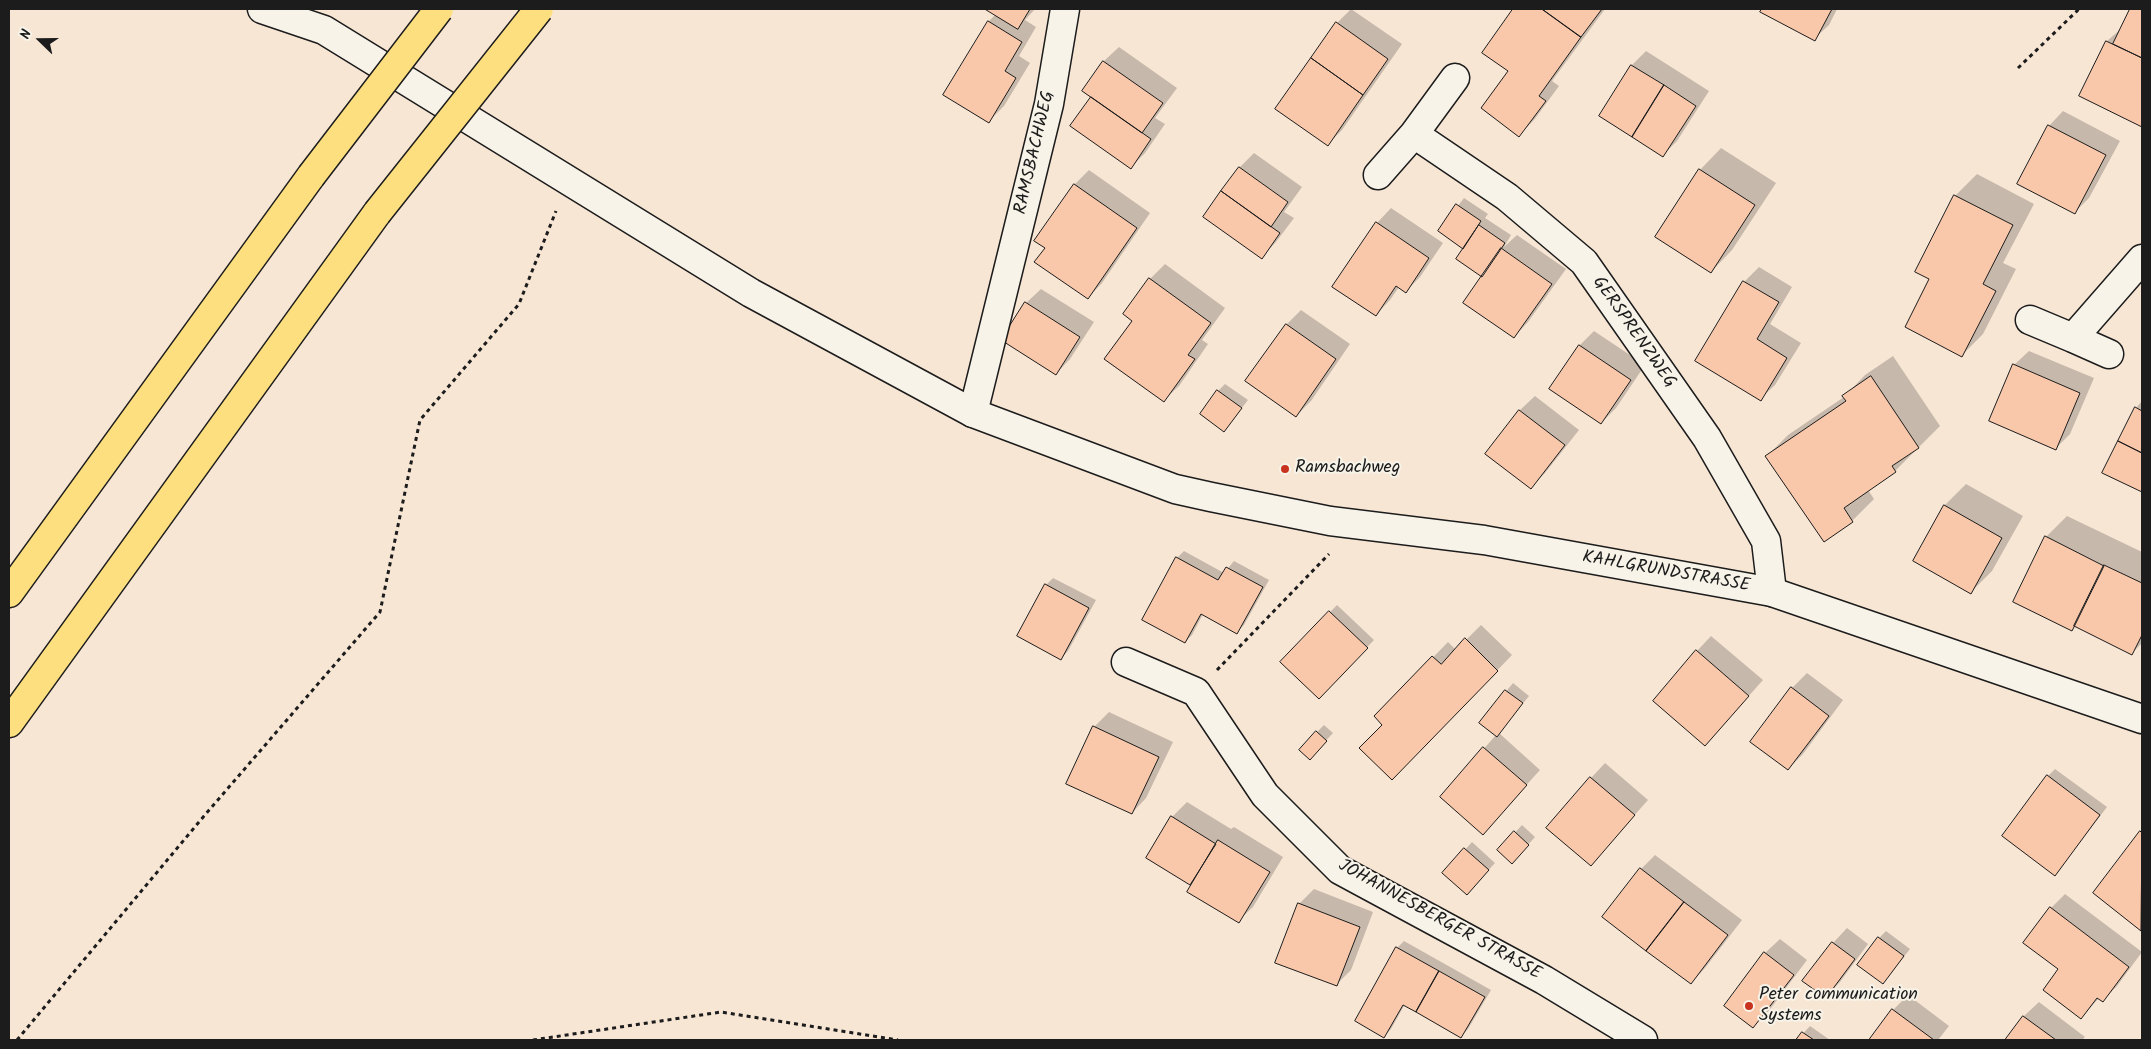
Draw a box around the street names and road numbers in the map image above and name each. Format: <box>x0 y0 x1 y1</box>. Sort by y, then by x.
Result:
street label: RAMSBACHWEG <box>1011 89 1061 217</box>
street label: GERSPRENZWEG <box>1586 273 1680 393</box>
street label: KAHLGRUNDSTRASSE <box>1580 548 1752 598</box>
street label: JOHANNESBERGER STRASSE <box>1334 856 1544 986</box>

